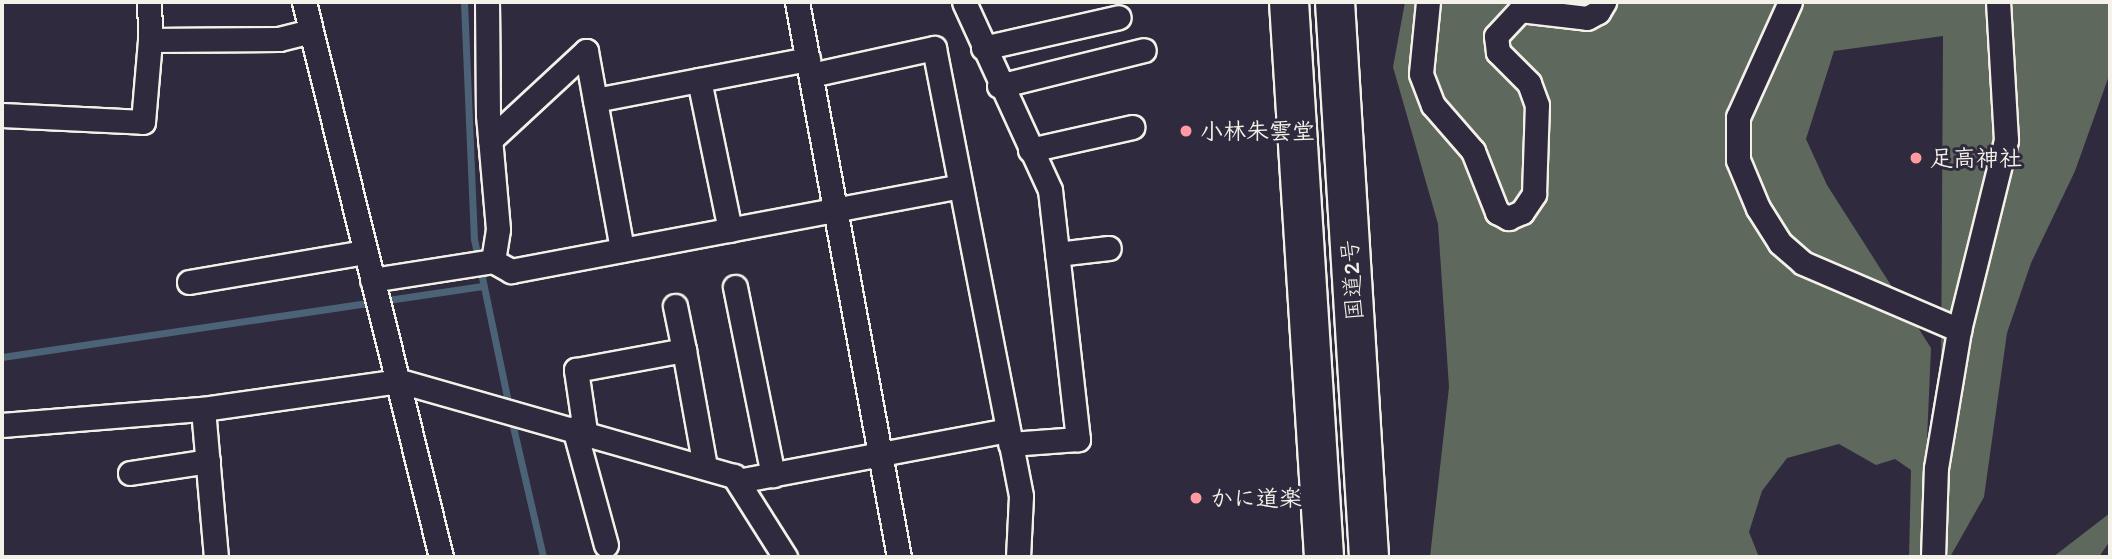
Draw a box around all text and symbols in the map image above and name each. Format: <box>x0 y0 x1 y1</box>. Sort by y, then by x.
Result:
place label: 小林朱雲堂 <box>1200 117 1315 145</box>
marker: 小林朱雲堂 <box>1178 123 1194 139</box>
place label: 足高神社 <box>1930 144 2022 172</box>
marker: 足高神社 <box>1908 150 1924 166</box>
street label: 国道2号 <box>1335 239 1369 321</box>
place label: かに道楽 <box>1210 484 1302 512</box>
marker: かに道楽 <box>1188 490 1204 506</box>

